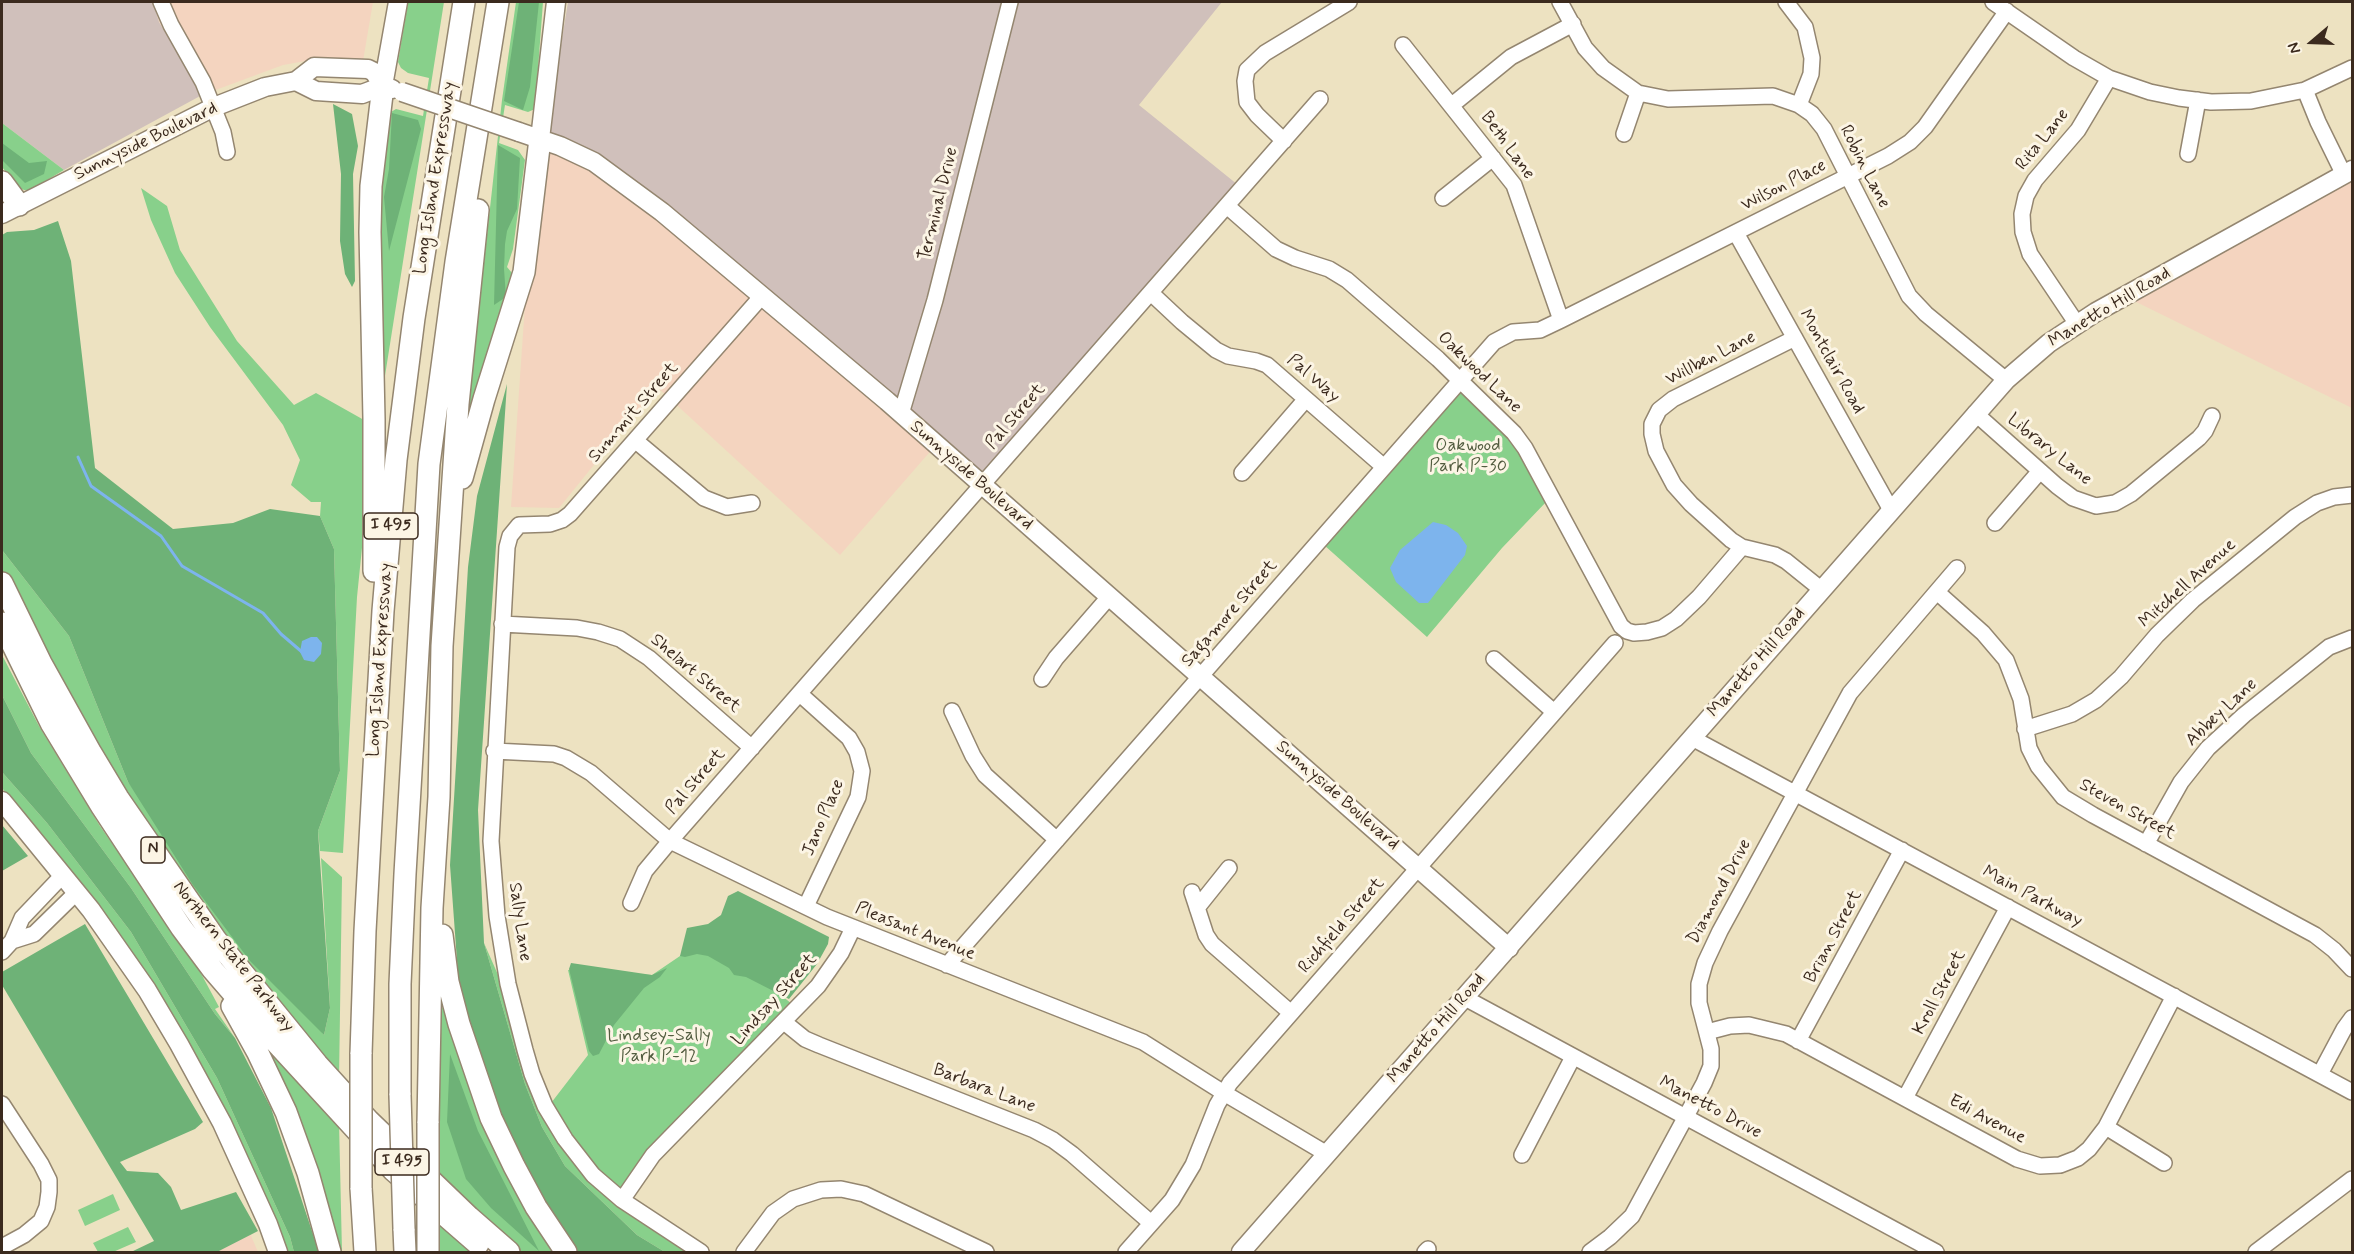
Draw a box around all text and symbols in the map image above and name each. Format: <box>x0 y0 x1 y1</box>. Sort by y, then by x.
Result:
north arrow <box>2282 12 2342 72</box>
text: N <box>2283 40 2306 56</box>
street label: Long Island Expressway <box>410 80 462 276</box>
street label: Sunnyside Boulevard <box>71 98 221 186</box>
street label: Rita Lane <box>2012 105 2074 175</box>
street label: Beth Lane <box>1475 108 1539 184</box>
street label: Robin Lane <box>1834 122 1894 212</box>
street label: Terminal Drive <box>915 145 963 263</box>
street label: Wilson Place <box>1738 155 1830 217</box>
street label: Manetto Hill Road <box>2045 263 2175 353</box>
street label: Montclair Road <box>1793 306 1869 418</box>
street label: Oakwood Lane <box>1432 327 1526 419</box>
street label: Willben Lane <box>1662 327 1760 391</box>
street label: Pal Way <box>1282 350 1344 408</box>
street label: Summit Street <box>585 358 683 468</box>
street label: Pal Street <box>982 380 1050 454</box>
street label: Library Lane <box>2002 409 2096 491</box>
street label: Sunnyside Boulevard <box>905 416 1037 536</box>
park label: Oakwood Park P-30 <box>1429 435 1507 478</box>
road number: I 495 <box>364 513 418 539</box>
street label: Mitchell Avenue <box>2135 535 2241 633</box>
street label: Sagamore Street <box>1177 556 1283 672</box>
street label: Long Island Expressway <box>363 562 399 758</box>
street label: Manetto Hill Road <box>1703 604 1811 722</box>
street label: Shelart Street <box>645 630 745 718</box>
street label: Abbey Lane <box>2182 674 2262 752</box>
street label: Sunnyside Boulevard <box>1271 736 1403 856</box>
street label: Pal Street <box>662 745 730 819</box>
street label: Steven Street <box>2075 775 2179 845</box>
street label: Jano Place <box>798 776 850 860</box>
street label: Diamond Drive <box>1683 836 1757 948</box>
road number: N <box>141 837 165 863</box>
street label: Main Parkway <box>1978 862 2086 932</box>
street label: Richfield Street <box>1295 874 1389 978</box>
street label: Northern State Parkway <box>167 877 299 1037</box>
street label: Sally Lane <box>503 881 535 963</box>
street label: Brian Street <box>1800 887 1868 987</box>
street label: Pleasant Avenue <box>852 898 978 966</box>
street label: Kroll Street <box>1909 947 1971 1039</box>
street label: Lindsay Street <box>728 949 822 1051</box>
street label: Manetto Hill Road <box>1383 970 1491 1088</box>
park label: Lindsey-Sally Park P-12 <box>607 1025 711 1068</box>
street label: Barbara Lane <box>930 1060 1038 1118</box>
street label: Manetto Drive <box>1655 1072 1765 1144</box>
street label: Edi Avenue <box>1945 1091 2029 1149</box>
road number: I 495 <box>375 1149 429 1175</box>

